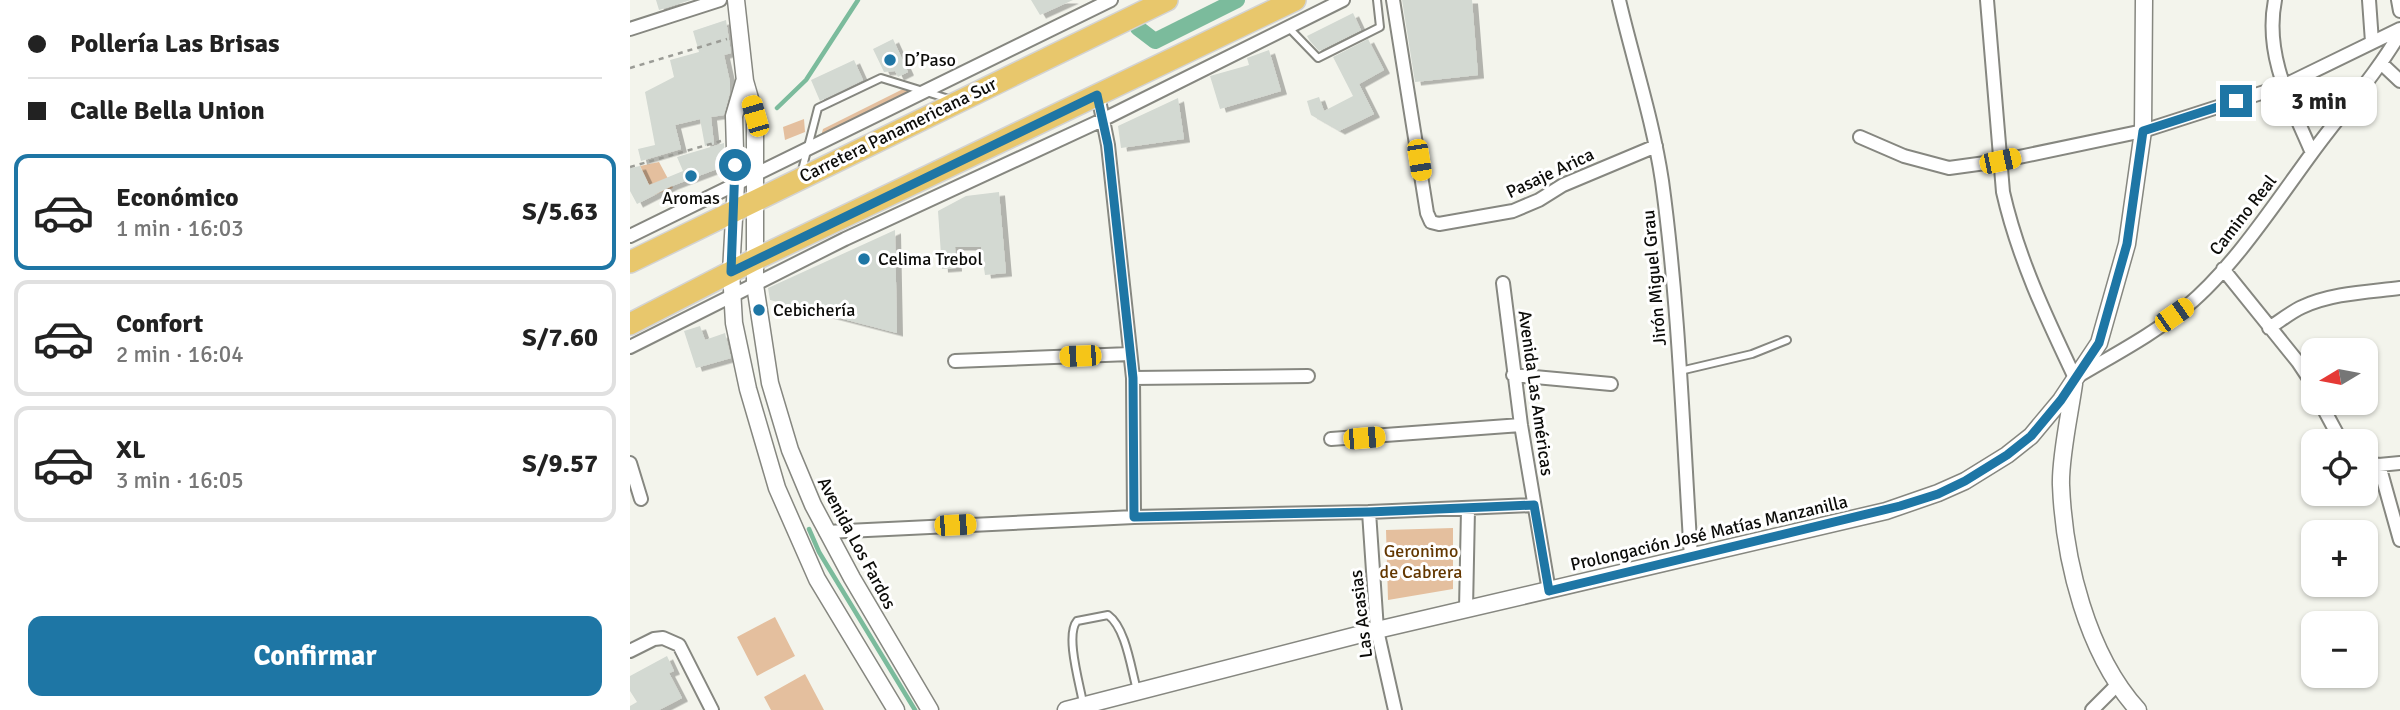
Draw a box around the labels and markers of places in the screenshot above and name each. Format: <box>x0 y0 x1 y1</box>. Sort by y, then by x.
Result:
place label: D’Paso <box>904 49 956 71</box>
marker: D’Paso <box>882 52 898 68</box>
marker: Aromas <box>683 168 699 184</box>
place label: Aromas <box>662 187 720 209</box>
place label: Celima Trebol <box>878 248 983 270</box>
marker: Celima Trebol <box>856 251 872 267</box>
place label: Cebichería <box>773 299 855 321</box>
marker: Cebichería <box>751 302 767 318</box>

